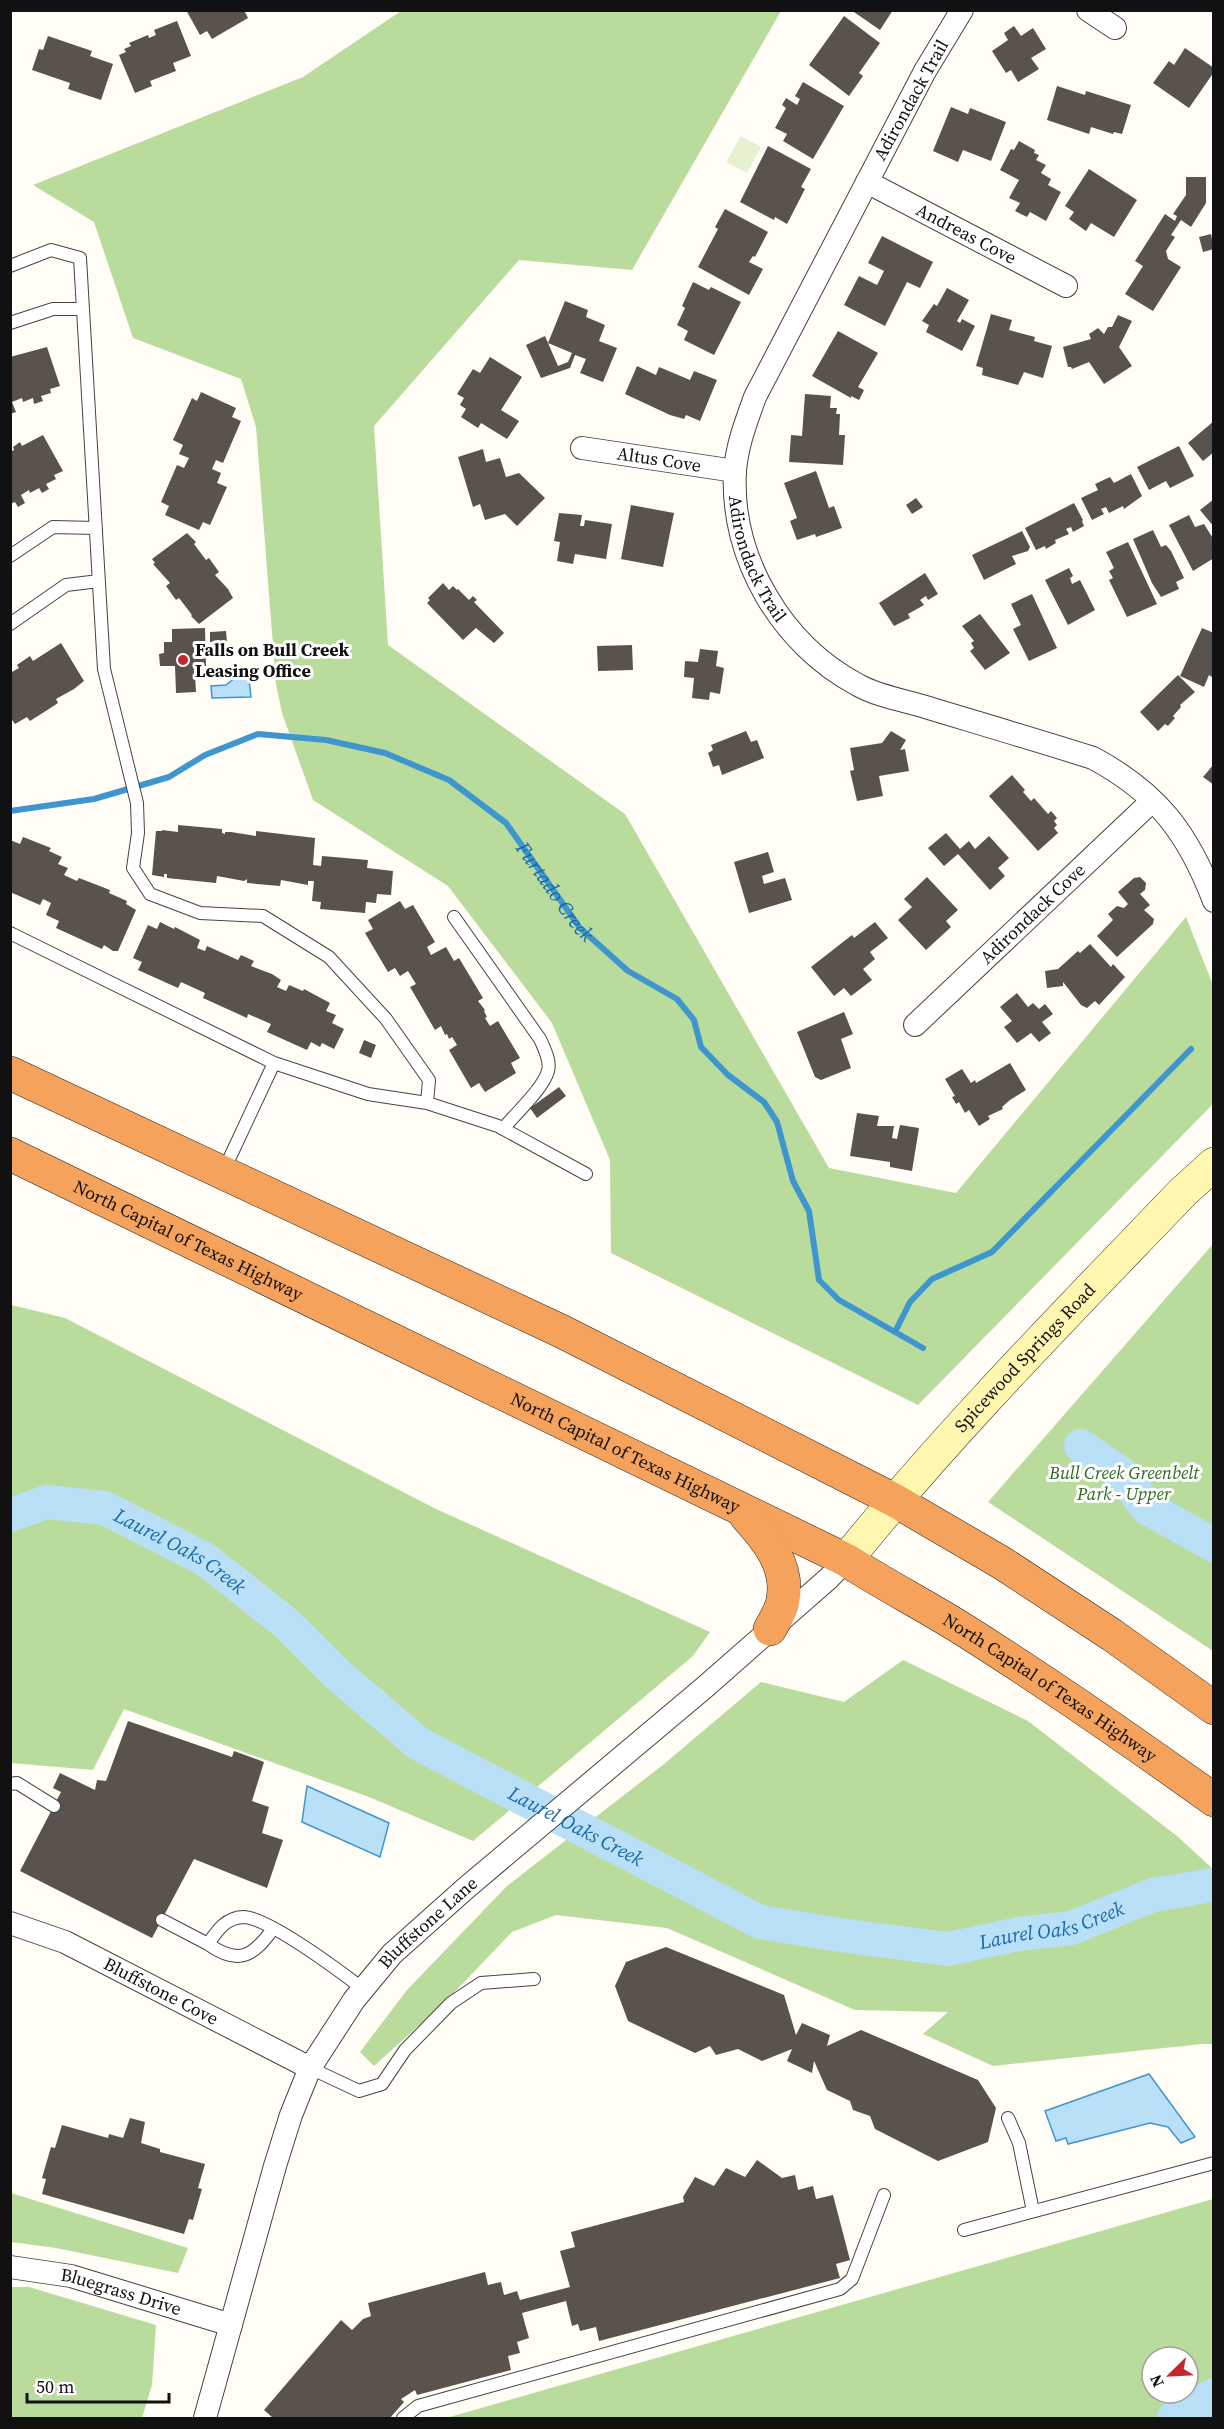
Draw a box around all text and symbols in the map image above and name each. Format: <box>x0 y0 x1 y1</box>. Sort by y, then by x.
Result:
street label: Adirondack Trail <box>867 35 954 165</box>
street label: Andreas Cove <box>912 197 1021 270</box>
street label: Altus Cove <box>615 440 703 478</box>
street label: Adirondack Trail <box>723 495 793 627</box>
place label: Falls on Bull Creek Leasing Office <box>195 637 349 683</box>
marker: Falls on Bull Creek Leasing Office <box>176 653 190 667</box>
water label: Furtado Creek <box>509 835 600 948</box>
street label: Adirondack Cove <box>974 857 1091 969</box>
street label: North Capital of Texas Highway <box>69 1174 308 1307</box>
street label: Spicewood Springs Road <box>948 1278 1101 1438</box>
street label: North Capital of Texas Highway <box>507 1386 745 1519</box>
park label: Bull Creek Greenbelt Park - Upper <box>1048 1460 1200 1506</box>
water label: Laurel Oaks Creek <box>108 1501 252 1601</box>
street label: North Capital of Texas Highway <box>938 1607 1163 1768</box>
water label: Laurel Oaks Creek <box>503 1779 649 1873</box>
street label: Bluffstone Lane <box>372 1870 483 1974</box>
water label: Laurel Oaks Creek <box>975 1894 1129 1956</box>
street label: Bluffstone Cove <box>99 1951 223 2031</box>
street label: Bluegrass Drive <box>59 2262 185 2321</box>
north arrow <box>1140 2345 1200 2405</box>
scale bar <box>27 2366 170 2404</box>
text: N <box>1144 2371 1169 2391</box>
text: 50 m <box>36 2374 74 2399</box>

